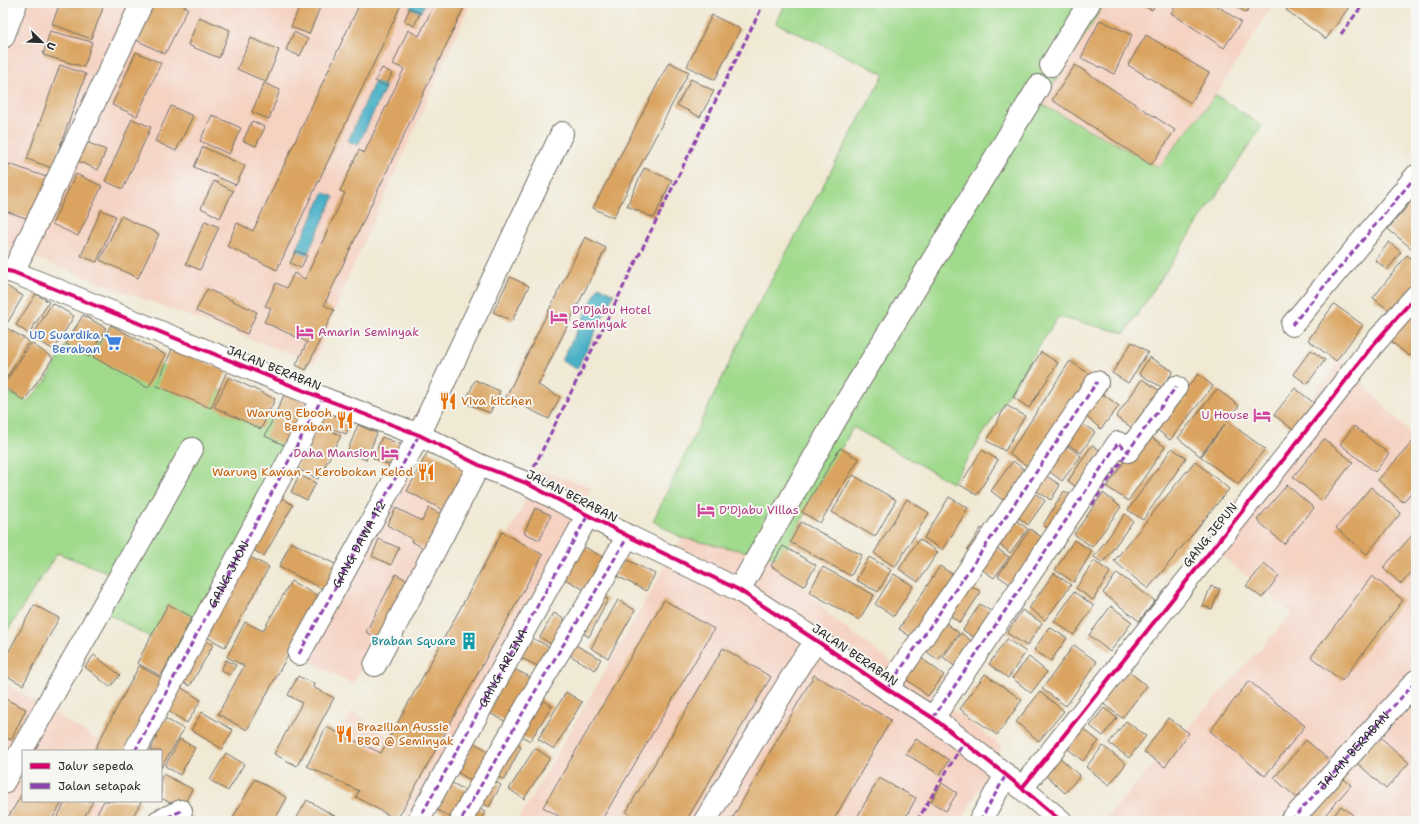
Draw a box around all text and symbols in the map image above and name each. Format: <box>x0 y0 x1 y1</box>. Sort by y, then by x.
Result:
north arrow <box>22 22 62 62</box>
text: U <box>42 39 59 52</box>
place label: D'Djabu Hotel Seminyak <box>572 302 651 332</box>
hotel icon: D'Djabu Hotel Seminyak <box>549 307 569 327</box>
hotel icon: Amarin Seminyak <box>295 322 315 342</box>
place label: Amarin Seminyak <box>318 324 419 340</box>
place label: UD Suardika Beraban <box>29 327 101 357</box>
supermarket icon: UD Suardika Beraban <box>103 332 123 352</box>
street label: JALAN BERABAN <box>224 342 324 394</box>
restaurant icon: Viva kitchen <box>438 391 458 411</box>
place label: Viva kitchen <box>461 393 532 409</box>
place label: Warung Ebooh Beraban <box>246 405 332 435</box>
hotel icon: U House <box>1252 405 1272 425</box>
place label: U House <box>1202 407 1249 423</box>
restaurant icon: Warung Ebooh Beraban <box>335 410 355 430</box>
hotel icon: Daha Mansion <box>380 443 400 463</box>
place label: Daha Mansion <box>293 445 377 461</box>
restaurant icon: Warung Kawan - Kerobokan Kelod <box>416 462 436 482</box>
place label: Warung Kawan - Kerobokan Kelod <box>212 464 413 480</box>
street label: JALAN BERABAN <box>524 466 620 526</box>
street label: GANG DAWA 112 <box>329 498 390 591</box>
street label: GANG JEPUN <box>1179 499 1241 571</box>
hotel icon: D'Djabu Villas <box>696 500 716 520</box>
place label: D'Djabu Villas <box>719 502 799 518</box>
street label: GANG JHON <box>204 538 253 611</box>
street label: JALAN BERABAN <box>809 620 901 690</box>
street label: GANG ARLINA <box>475 626 531 710</box>
building icon: Braban Square <box>459 631 479 651</box>
place label: Braban Square <box>371 633 456 649</box>
street label: JALAN BERABAN <box>1314 708 1393 794</box>
place label: Brazilian Aussie BBQ @ Seminyak <box>357 719 454 749</box>
restaurant icon: Brazilian Aussie BBQ @ Seminyak <box>334 724 354 744</box>
legend <box>22 750 162 802</box>
text: Jalur sepeda <box>58 758 134 774</box>
text: Jalan setapak <box>58 778 141 794</box>

